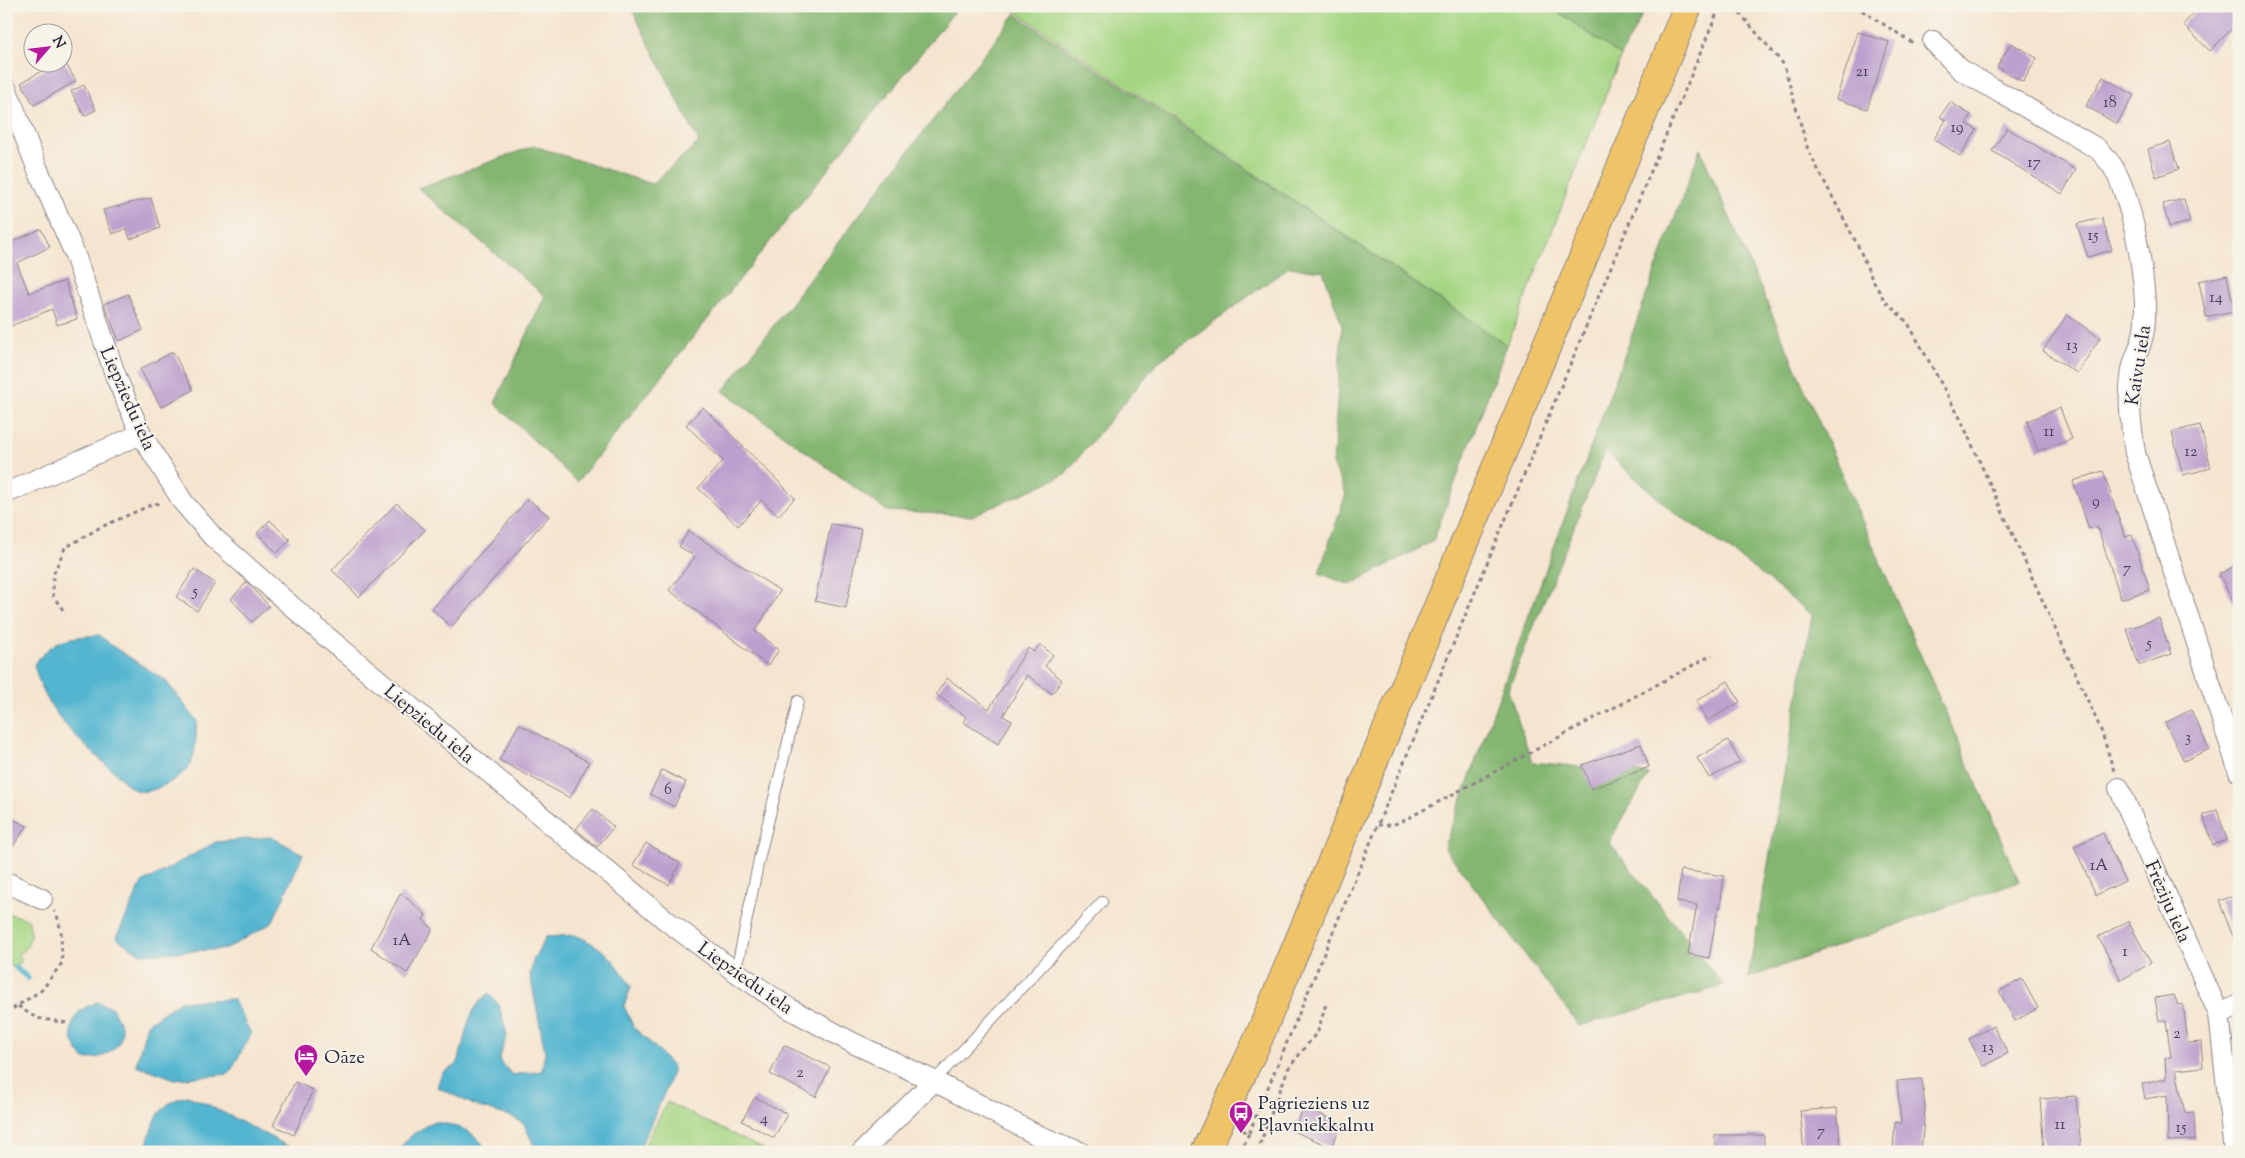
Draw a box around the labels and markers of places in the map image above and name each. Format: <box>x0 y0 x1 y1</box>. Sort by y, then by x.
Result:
hotel icon: Oāze <box>293 1043 319 1077</box>
place label: Oāze <box>324 1045 365 1072</box>
place label: Pagrieziens uz Pļavniekkalnu <box>1258 1091 1375 1140</box>
bus stop icon: Pagrieziens uz Pļavniekkalnu <box>1228 1100 1254 1134</box>

